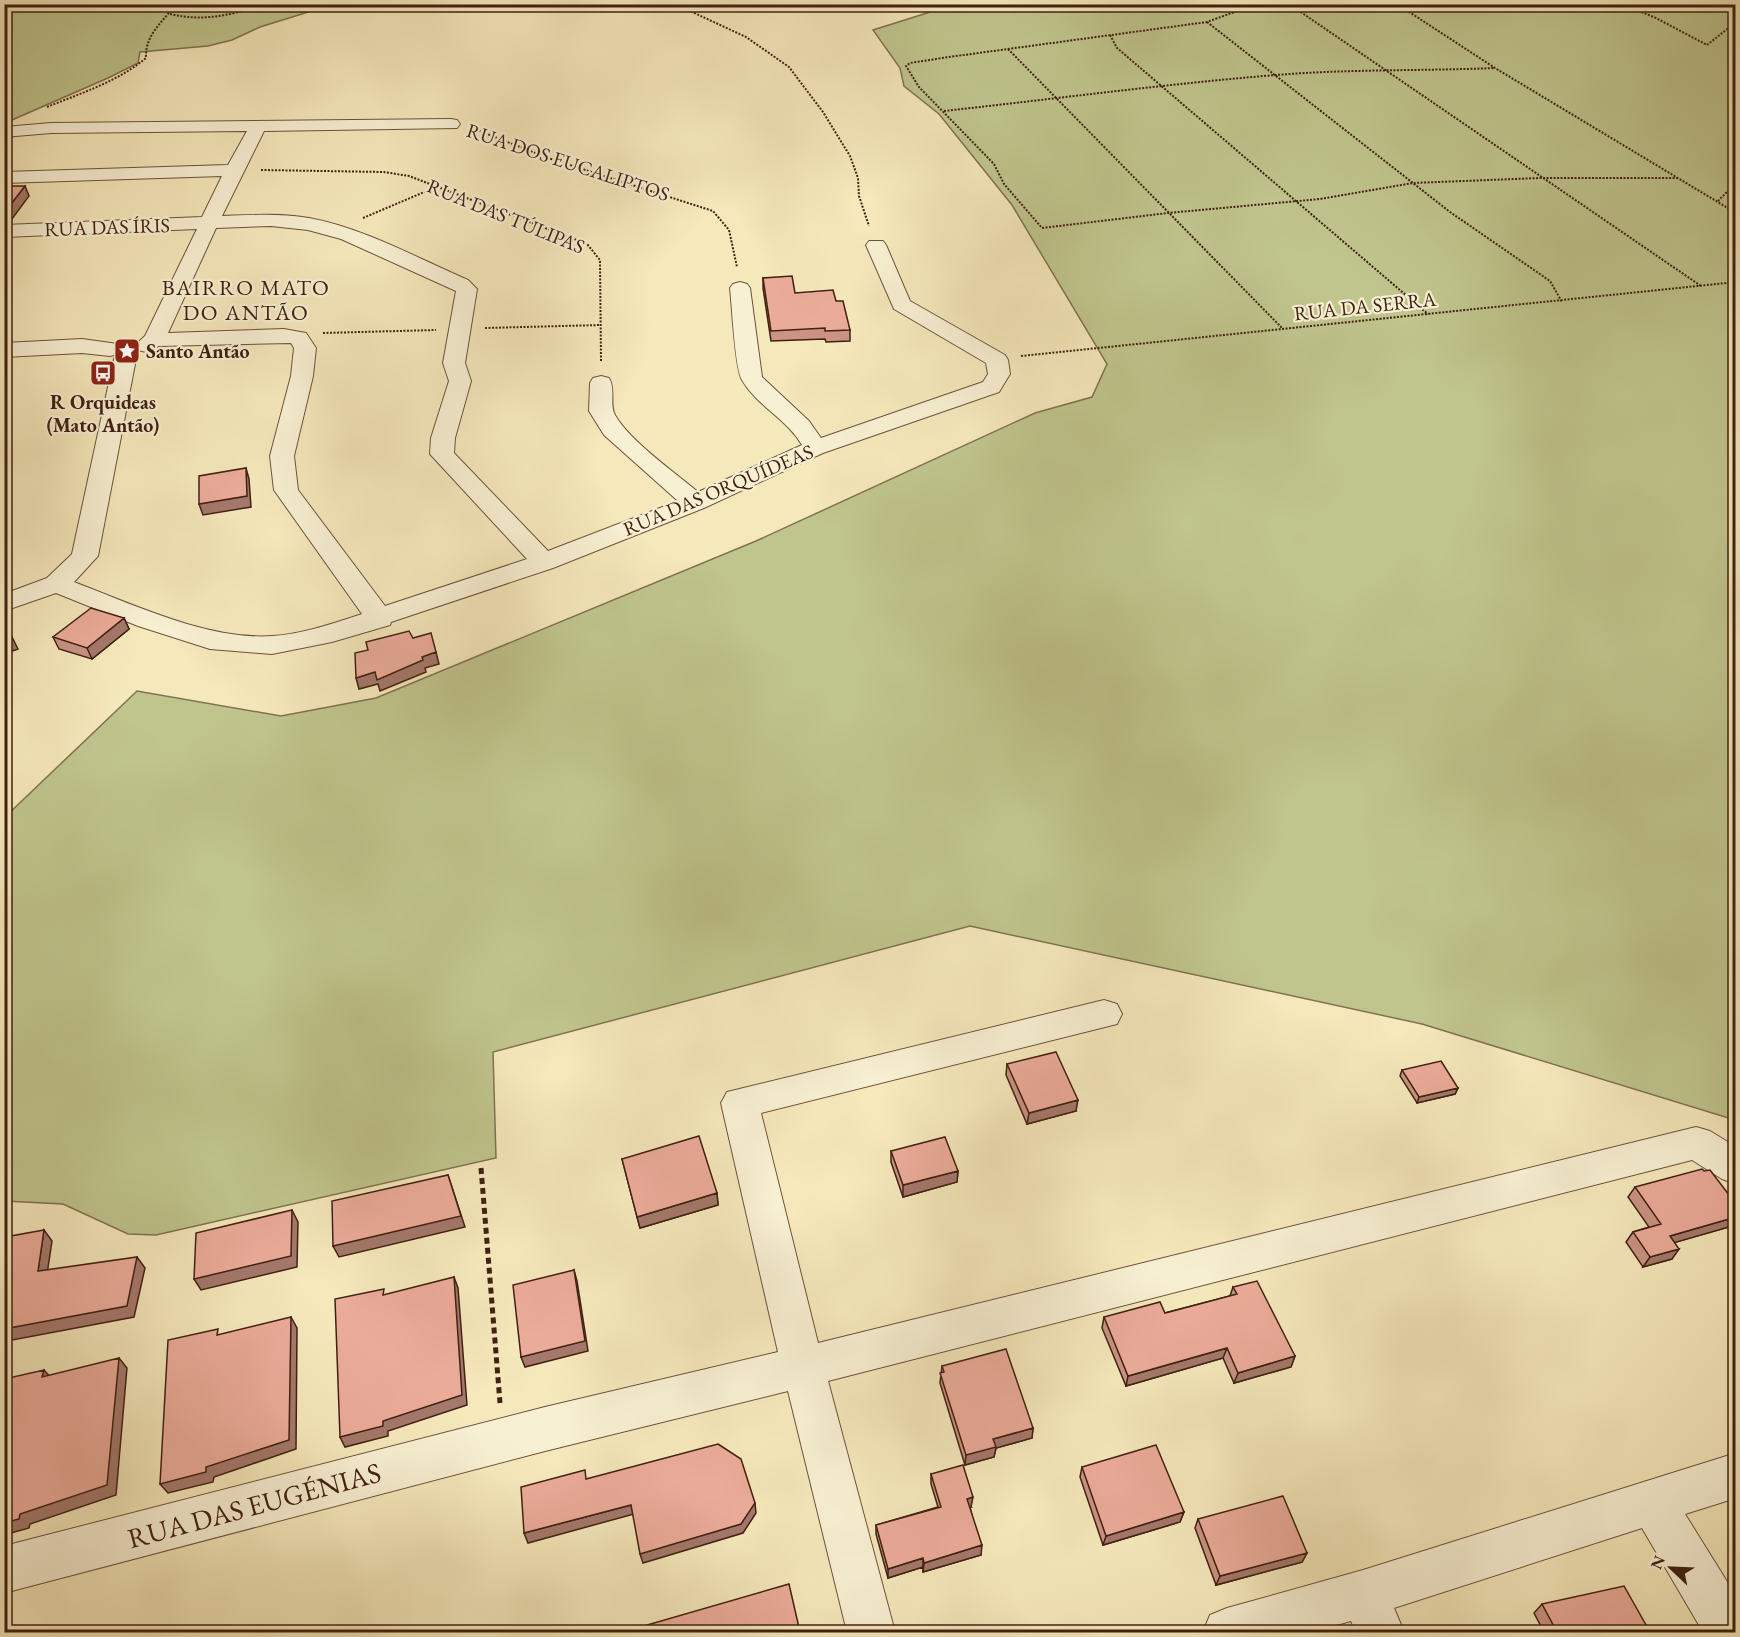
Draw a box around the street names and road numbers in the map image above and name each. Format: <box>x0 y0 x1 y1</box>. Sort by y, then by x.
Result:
street label: RUA DOS EUCALIPTOS <box>463 117 673 207</box>
street label: RUA DAS TÚLIPAS <box>423 173 589 259</box>
street label: RUA DAS ÍRIS <box>44 212 170 242</box>
street label: RUA DA SERRA <box>1293 286 1438 326</box>
street label: RUA DAS ORQUÍDEAS <box>619 438 817 542</box>
street label: RUA DAS EUGÉNIAS <box>123 1454 385 1556</box>

